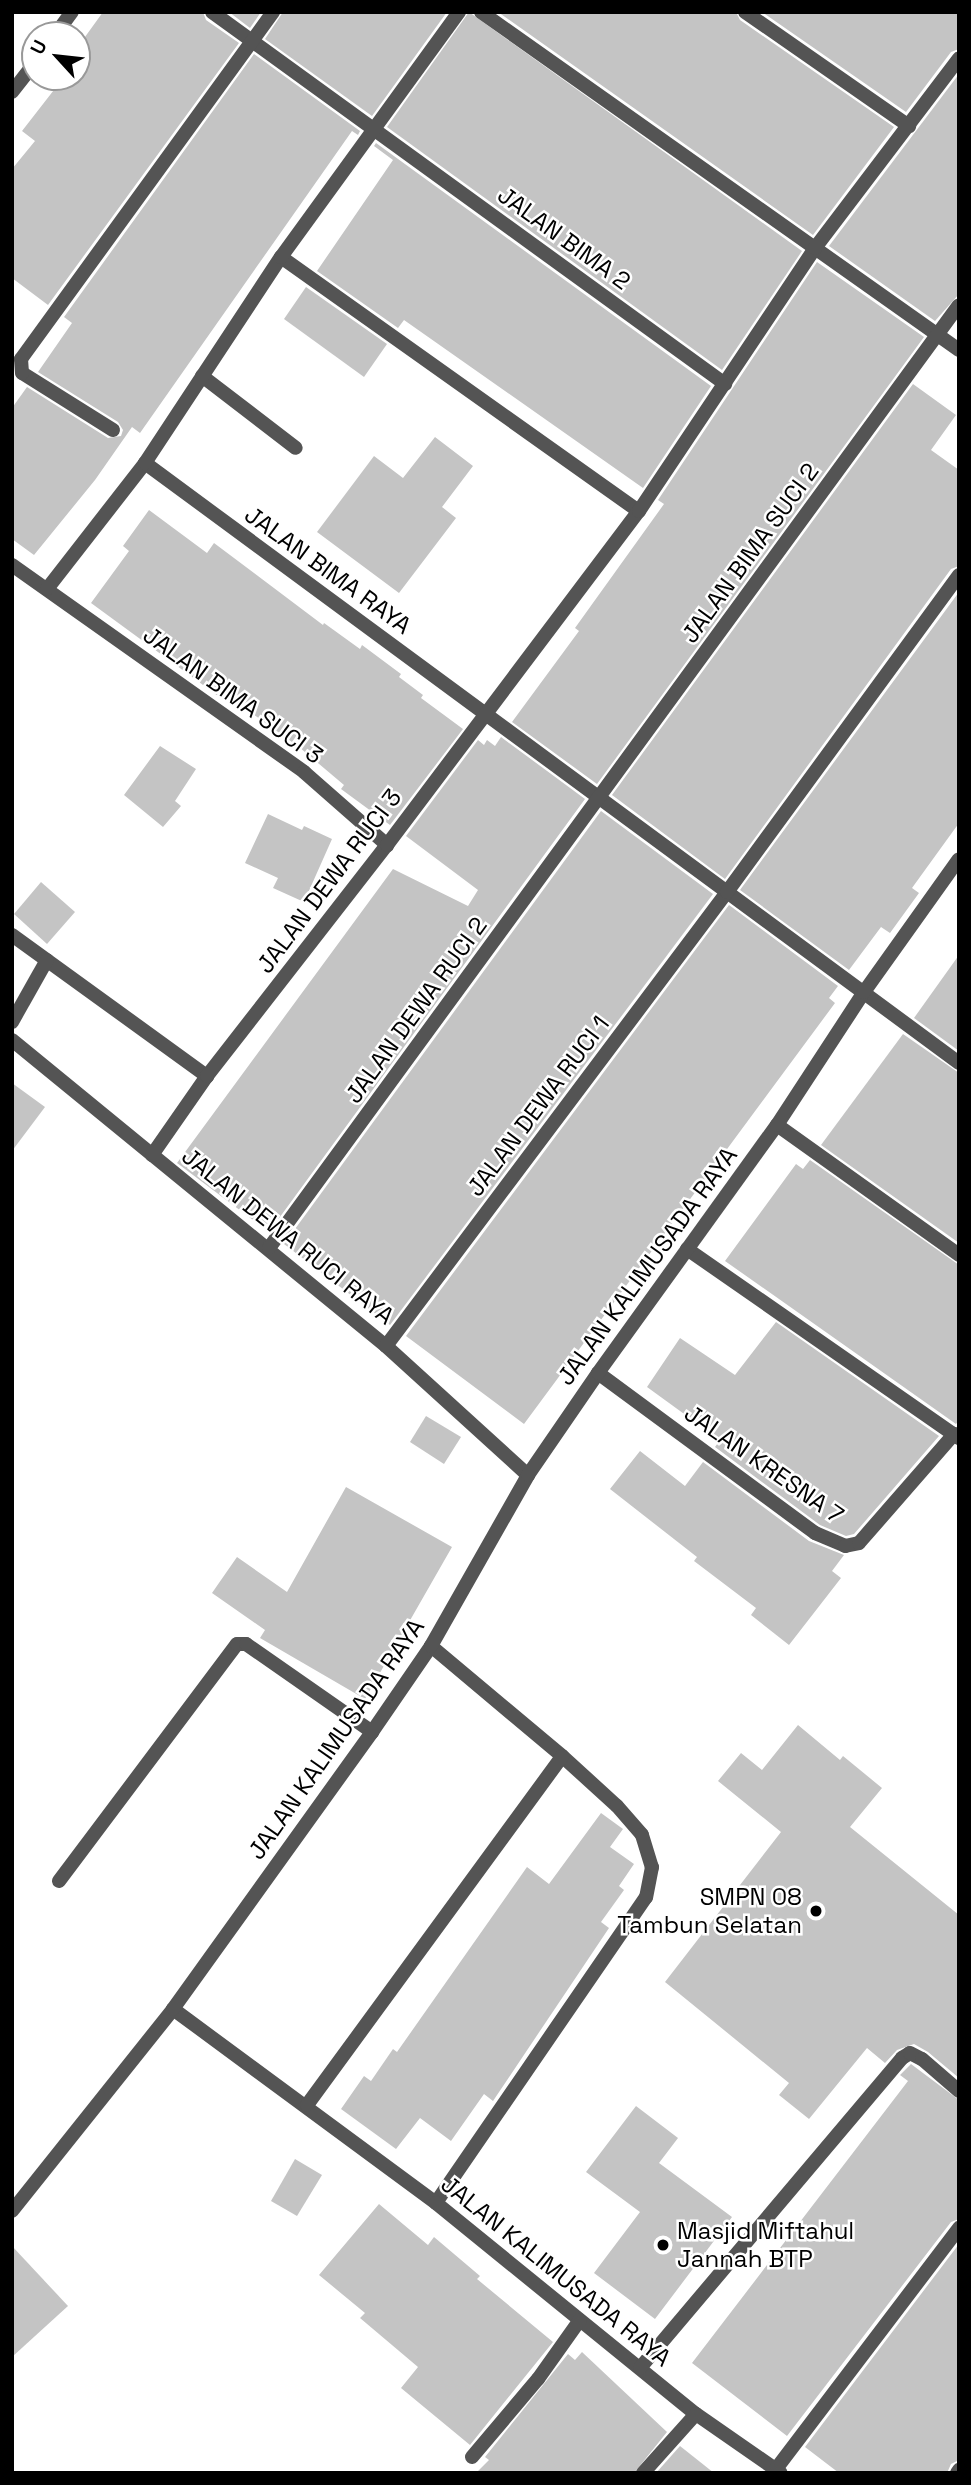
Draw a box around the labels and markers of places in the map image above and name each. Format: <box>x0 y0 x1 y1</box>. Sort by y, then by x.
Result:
place label: SMPN 08 Tambun Selatan <box>617 1883 802 1939</box>
marker: SMPN 08 Tambun Selatan <box>808 1903 824 1919</box>
place label: Masjid Miftahul Jannah BTP <box>677 2217 854 2273</box>
marker: Masjid Miftahul Jannah BTP <box>655 2237 671 2253</box>

